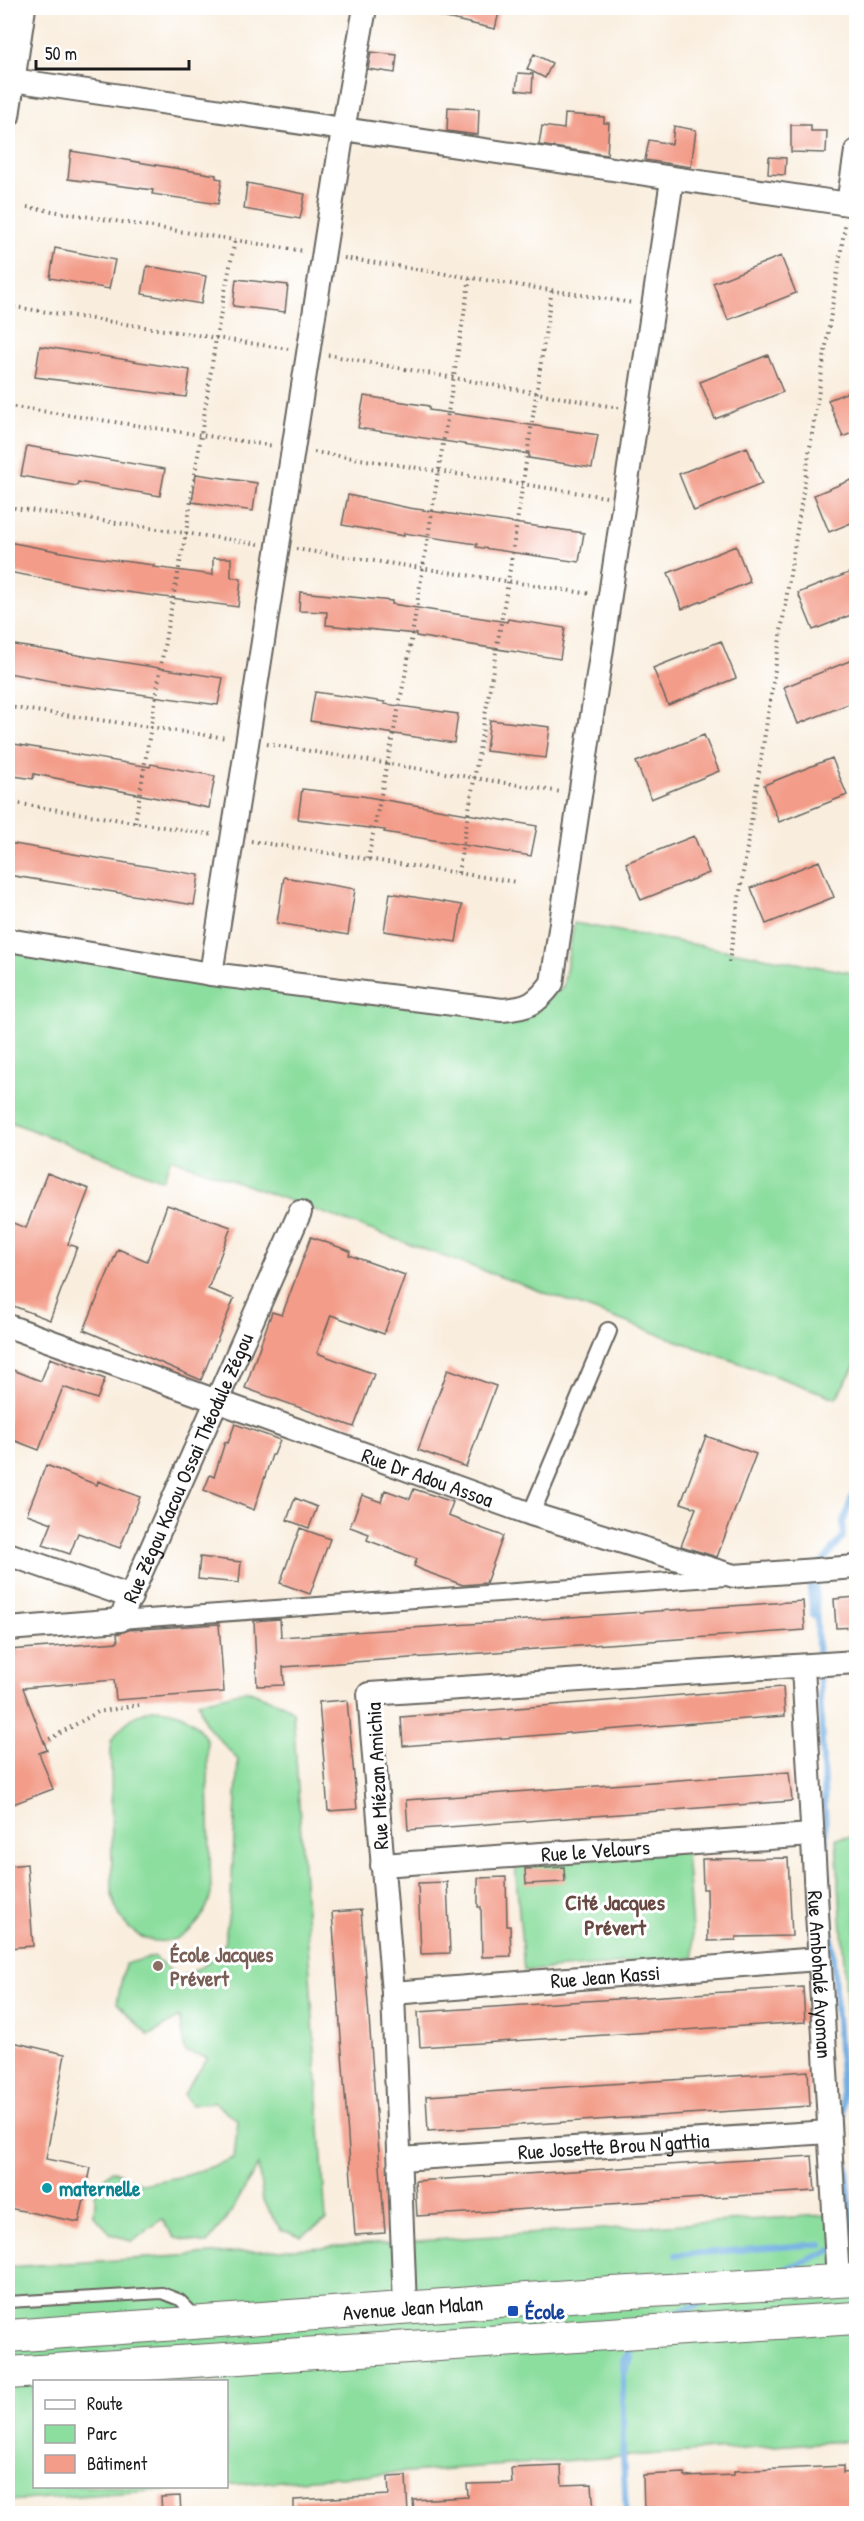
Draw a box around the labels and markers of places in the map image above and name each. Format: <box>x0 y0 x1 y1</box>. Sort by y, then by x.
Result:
place label: École Jacques Prévert <box>170 1940 273 1993</box>
marker: École Jacques Prévert <box>151 1959 165 1973</box>
place label: maternelle <box>59 2174 141 2203</box>
marker: maternelle <box>40 2181 54 2195</box>
place label: École <box>525 2297 565 2326</box>
marker: École <box>506 2304 520 2318</box>

